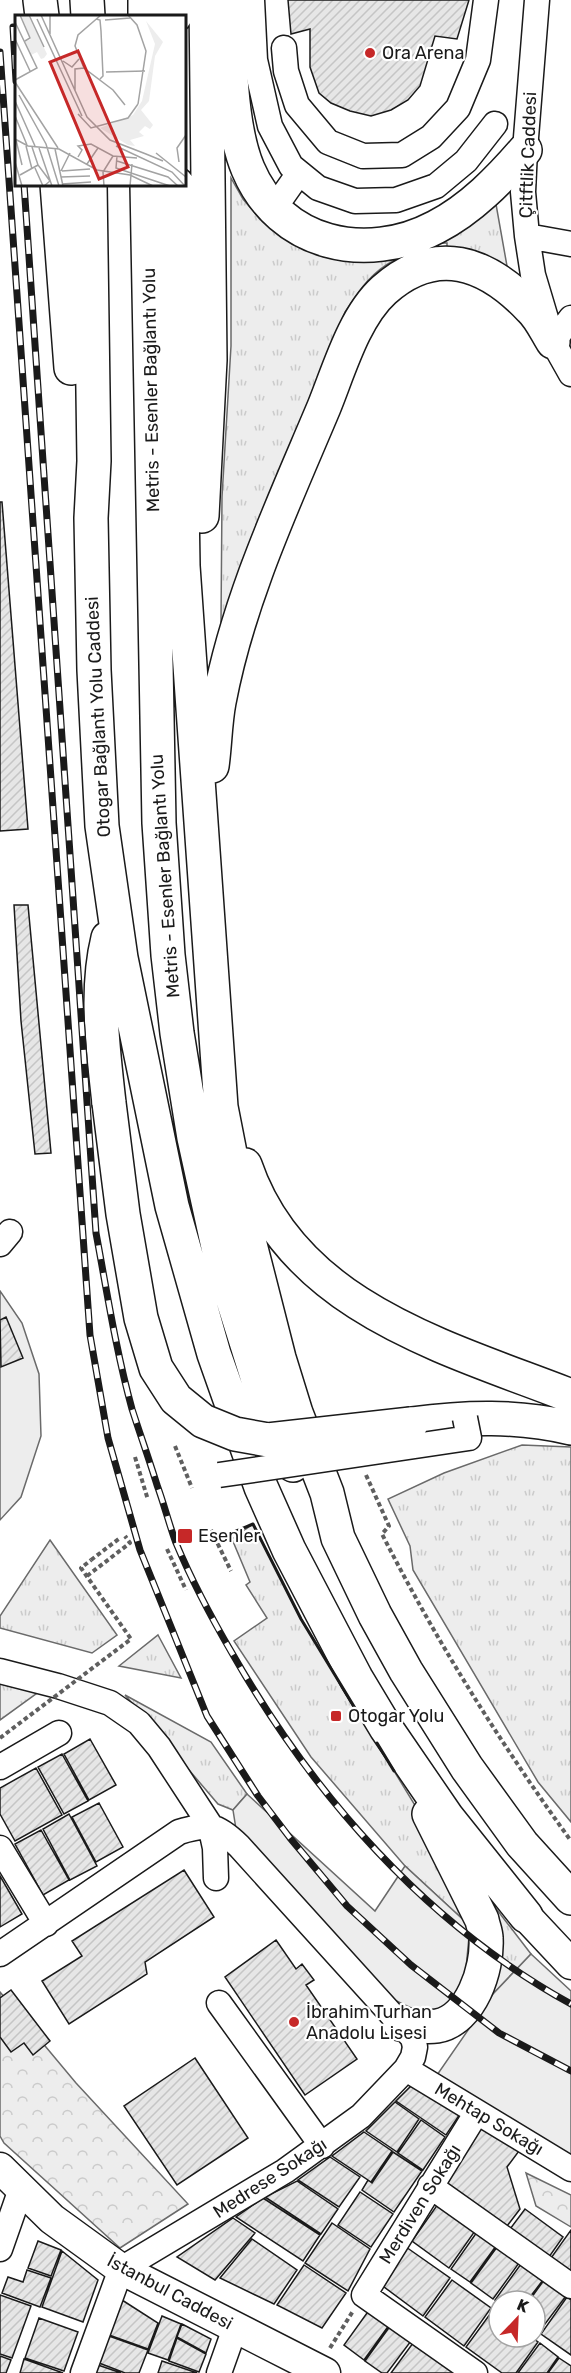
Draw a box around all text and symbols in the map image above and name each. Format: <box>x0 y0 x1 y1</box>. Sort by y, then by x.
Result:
inset map <box>15 15 186 186</box>
place label: Ora Arena <box>382 42 464 64</box>
marker: Ora Arena <box>363 46 377 60</box>
street label: Çitftlik Caddesi <box>515 91 541 219</box>
street label: Metris - Esenler Bağlantı Yolu <box>138 268 164 512</box>
street label: Otogar Bağlantı Yolu Caddesi <box>81 596 115 838</box>
street label: Metris - Esenler Bağlantı Yolu <box>146 753 184 999</box>
place label: Esenler <box>198 1525 261 1547</box>
marker: Esenler <box>176 1527 194 1545</box>
place label: Otogar Yolu <box>348 1705 444 1727</box>
marker: Otogar Yolu <box>329 1709 343 1723</box>
place label: İbrahim Turhan Anadolu Lisesi <box>306 2001 432 2044</box>
marker: İbrahim Turhan Anadolu Lisesi <box>287 2015 301 2029</box>
street label: Mehtap Sokağı <box>431 2078 547 2160</box>
street label: Medrese Sokağı <box>209 2133 331 2223</box>
street label: Merdiven Sokağı <box>374 2140 466 2268</box>
street label: İstanbul Caddesi <box>103 2250 237 2334</box>
north arrow <box>487 2289 547 2349</box>
text: K <box>514 2295 532 2317</box>

